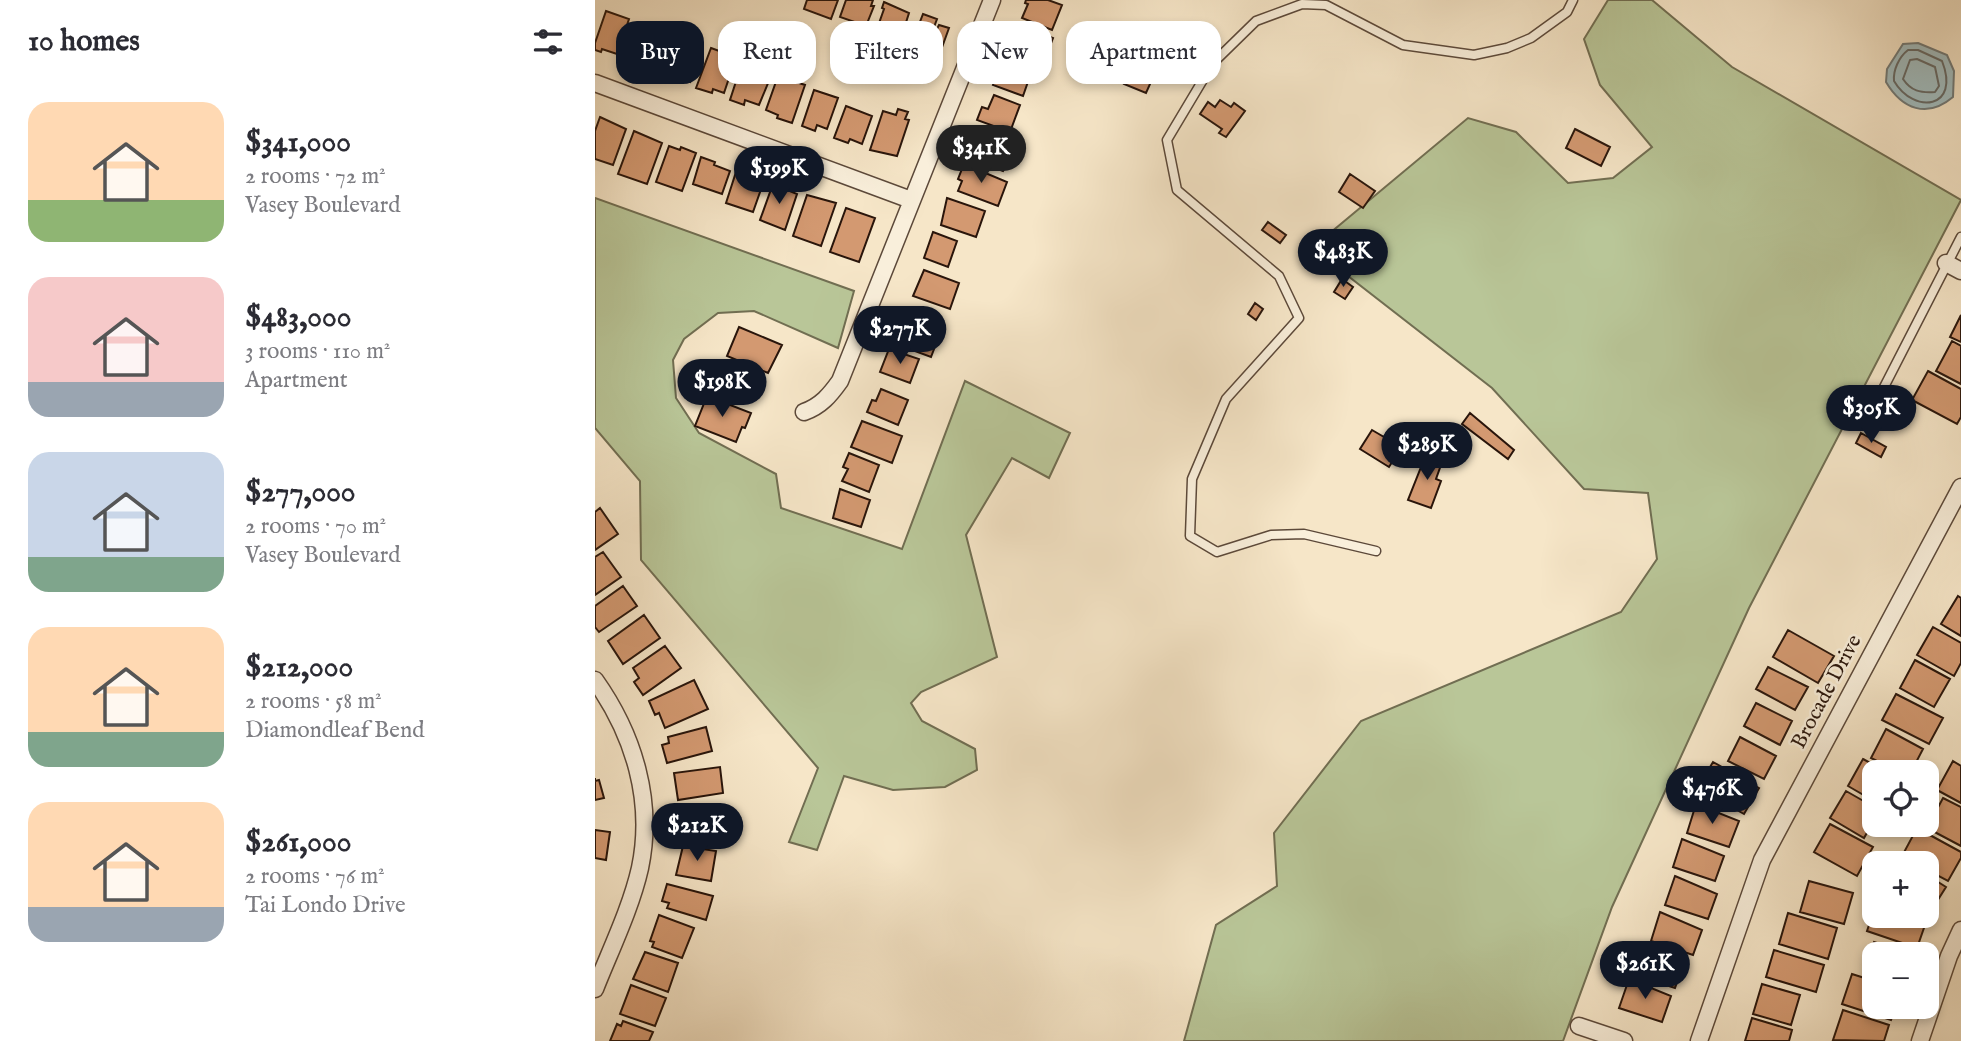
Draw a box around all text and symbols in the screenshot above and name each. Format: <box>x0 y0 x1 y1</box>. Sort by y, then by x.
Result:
chip: Buy <box>616 21 704 84</box>
chip: Rent <box>718 21 816 84</box>
chip: Filters <box>830 21 943 84</box>
chip: New <box>957 21 1052 84</box>
chip: Apartment <box>1066 21 1221 84</box>
text: 10 homes <box>28 23 140 61</box>
icon: filters <box>529 23 567 61</box>
text: $341,000 <box>245 124 351 162</box>
pin: $341K <box>932 125 1030 185</box>
icon: home <box>84 130 168 214</box>
text: $341K <box>952 133 1010 162</box>
pin: $199K <box>730 146 828 206</box>
text: $199K <box>750 154 808 183</box>
text: 2 rooms · 72 m² <box>245 162 386 191</box>
text: Vasey Boulevard <box>245 191 401 220</box>
pin: $483K <box>1294 230 1392 289</box>
text: $483K <box>1314 237 1372 266</box>
text: $483,000 <box>245 299 351 337</box>
icon: home <box>84 305 168 389</box>
pin: $277K <box>851 306 949 366</box>
text: $277K <box>869 314 931 343</box>
text: 3 rooms · 110 m² <box>245 337 390 366</box>
pin: $198K <box>673 360 771 419</box>
text: Apartment <box>245 366 348 395</box>
text: $198K <box>694 367 751 396</box>
pin: $305K <box>1822 386 1920 445</box>
text: $305K <box>1842 393 1900 422</box>
pin: $289K <box>1378 422 1476 482</box>
text: $289K <box>1397 430 1457 459</box>
text: $277,000 <box>245 474 356 512</box>
icon: home <box>84 480 168 564</box>
text: 2 rooms · 70 m² <box>245 512 386 541</box>
text: Vasey Boulevard <box>245 541 401 570</box>
street label: Brocade Drive <box>1786 630 1869 754</box>
text: $212,000 <box>245 649 353 687</box>
icon: home <box>84 655 168 739</box>
text: 2 rooms · 58 m² <box>245 687 382 716</box>
text: Diamondleaf Bend <box>245 716 424 745</box>
map controls <box>1862 760 1939 1019</box>
button: locate <box>1862 760 1939 837</box>
pin: $476K <box>1663 766 1761 826</box>
text: $476K <box>1682 774 1742 803</box>
pin: $212K <box>648 804 746 863</box>
text: $212K <box>667 811 727 840</box>
text: $261,000 <box>245 824 352 862</box>
icon: home <box>84 830 168 914</box>
button: + <box>1862 851 1939 928</box>
text: 2 rooms · 76 m² <box>245 862 385 891</box>
text: Tai Londo Drive <box>245 891 406 920</box>
pin: $261K <box>1596 942 1694 1001</box>
button: − <box>1862 942 1939 1019</box>
text: $261K <box>1616 949 1674 978</box>

